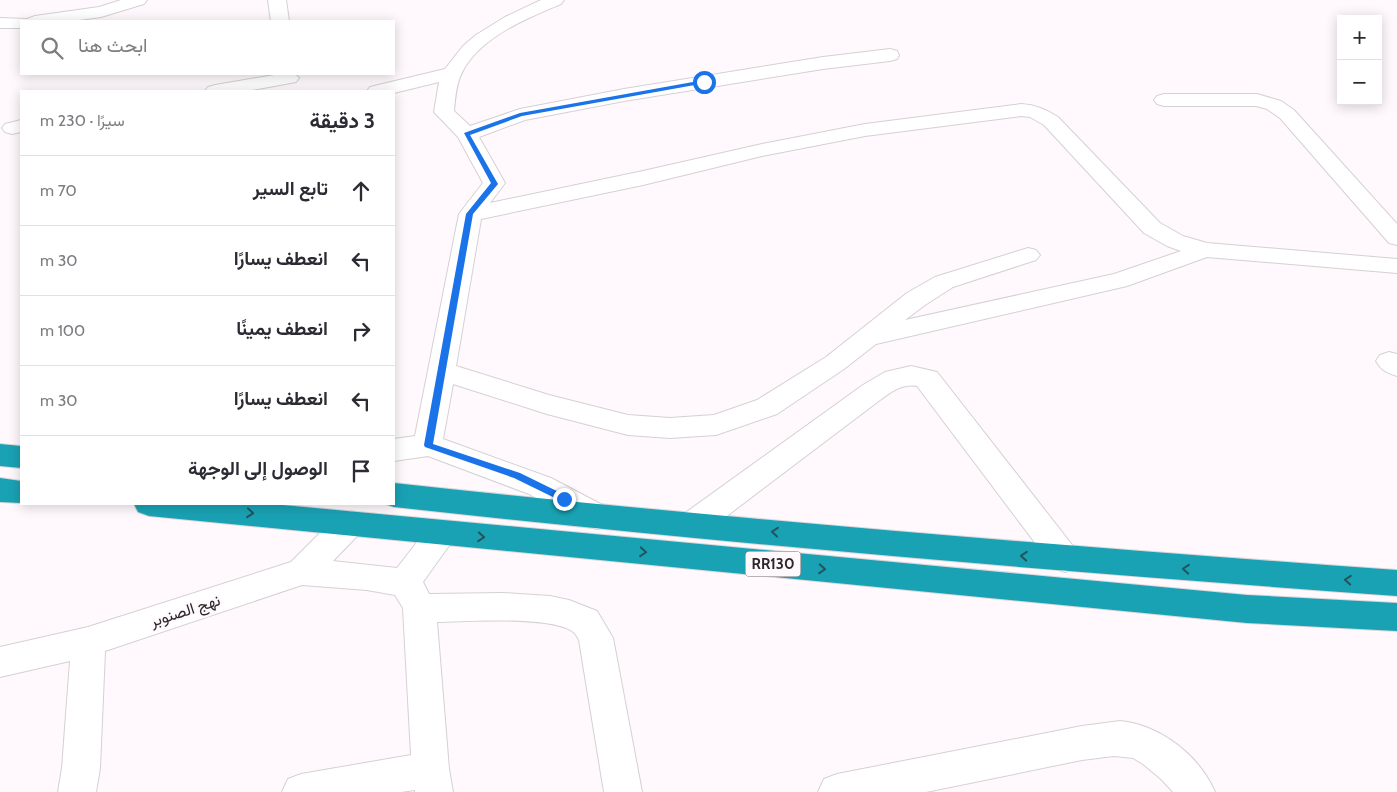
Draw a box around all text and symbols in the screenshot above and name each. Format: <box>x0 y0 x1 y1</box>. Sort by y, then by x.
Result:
map controls <box>1337 15 1382 105</box>
button: + <box>1337 15 1382 60</box>
search box <box>20 20 395 75</box>
icon: search <box>38 34 66 62</box>
text: ابحث هنا <box>78 34 147 57</box>
button: − <box>1337 60 1382 105</box>
route start <box>693 71 716 94</box>
text: 3 دقيقة <box>309 108 375 133</box>
text: سيرًا · 230 m <box>40 111 125 130</box>
text: تابع السير <box>253 177 328 200</box>
icon: ahead <box>347 177 375 205</box>
text: 70 m <box>40 181 77 200</box>
text: انعطف يسارًا <box>234 247 328 270</box>
icon: left <box>347 247 375 275</box>
text: 30 m <box>40 251 77 270</box>
text: انعطف يمينًا <box>236 317 328 340</box>
icon: right <box>347 317 375 345</box>
text: 100 m <box>40 321 85 340</box>
text: انعطف يسارًا <box>234 387 328 410</box>
icon: left <box>347 387 375 415</box>
text: 30 m <box>40 391 77 410</box>
text: الوصول إلى الوجهة <box>188 457 328 480</box>
icon: arrive <box>347 457 375 485</box>
route end <box>553 488 576 511</box>
one-way arrow <box>246 508 254 519</box>
one-way arrow <box>771 527 779 538</box>
one-way arrow <box>477 531 485 542</box>
one-way arrow <box>639 546 647 557</box>
one-way arrow <box>1020 550 1028 561</box>
road number: RR130 <box>746 552 800 576</box>
one-way arrow <box>818 563 826 574</box>
one-way arrow <box>1182 564 1190 575</box>
one-way arrow <box>1344 575 1352 586</box>
street label: نهج الصنوبر <box>147 590 223 633</box>

